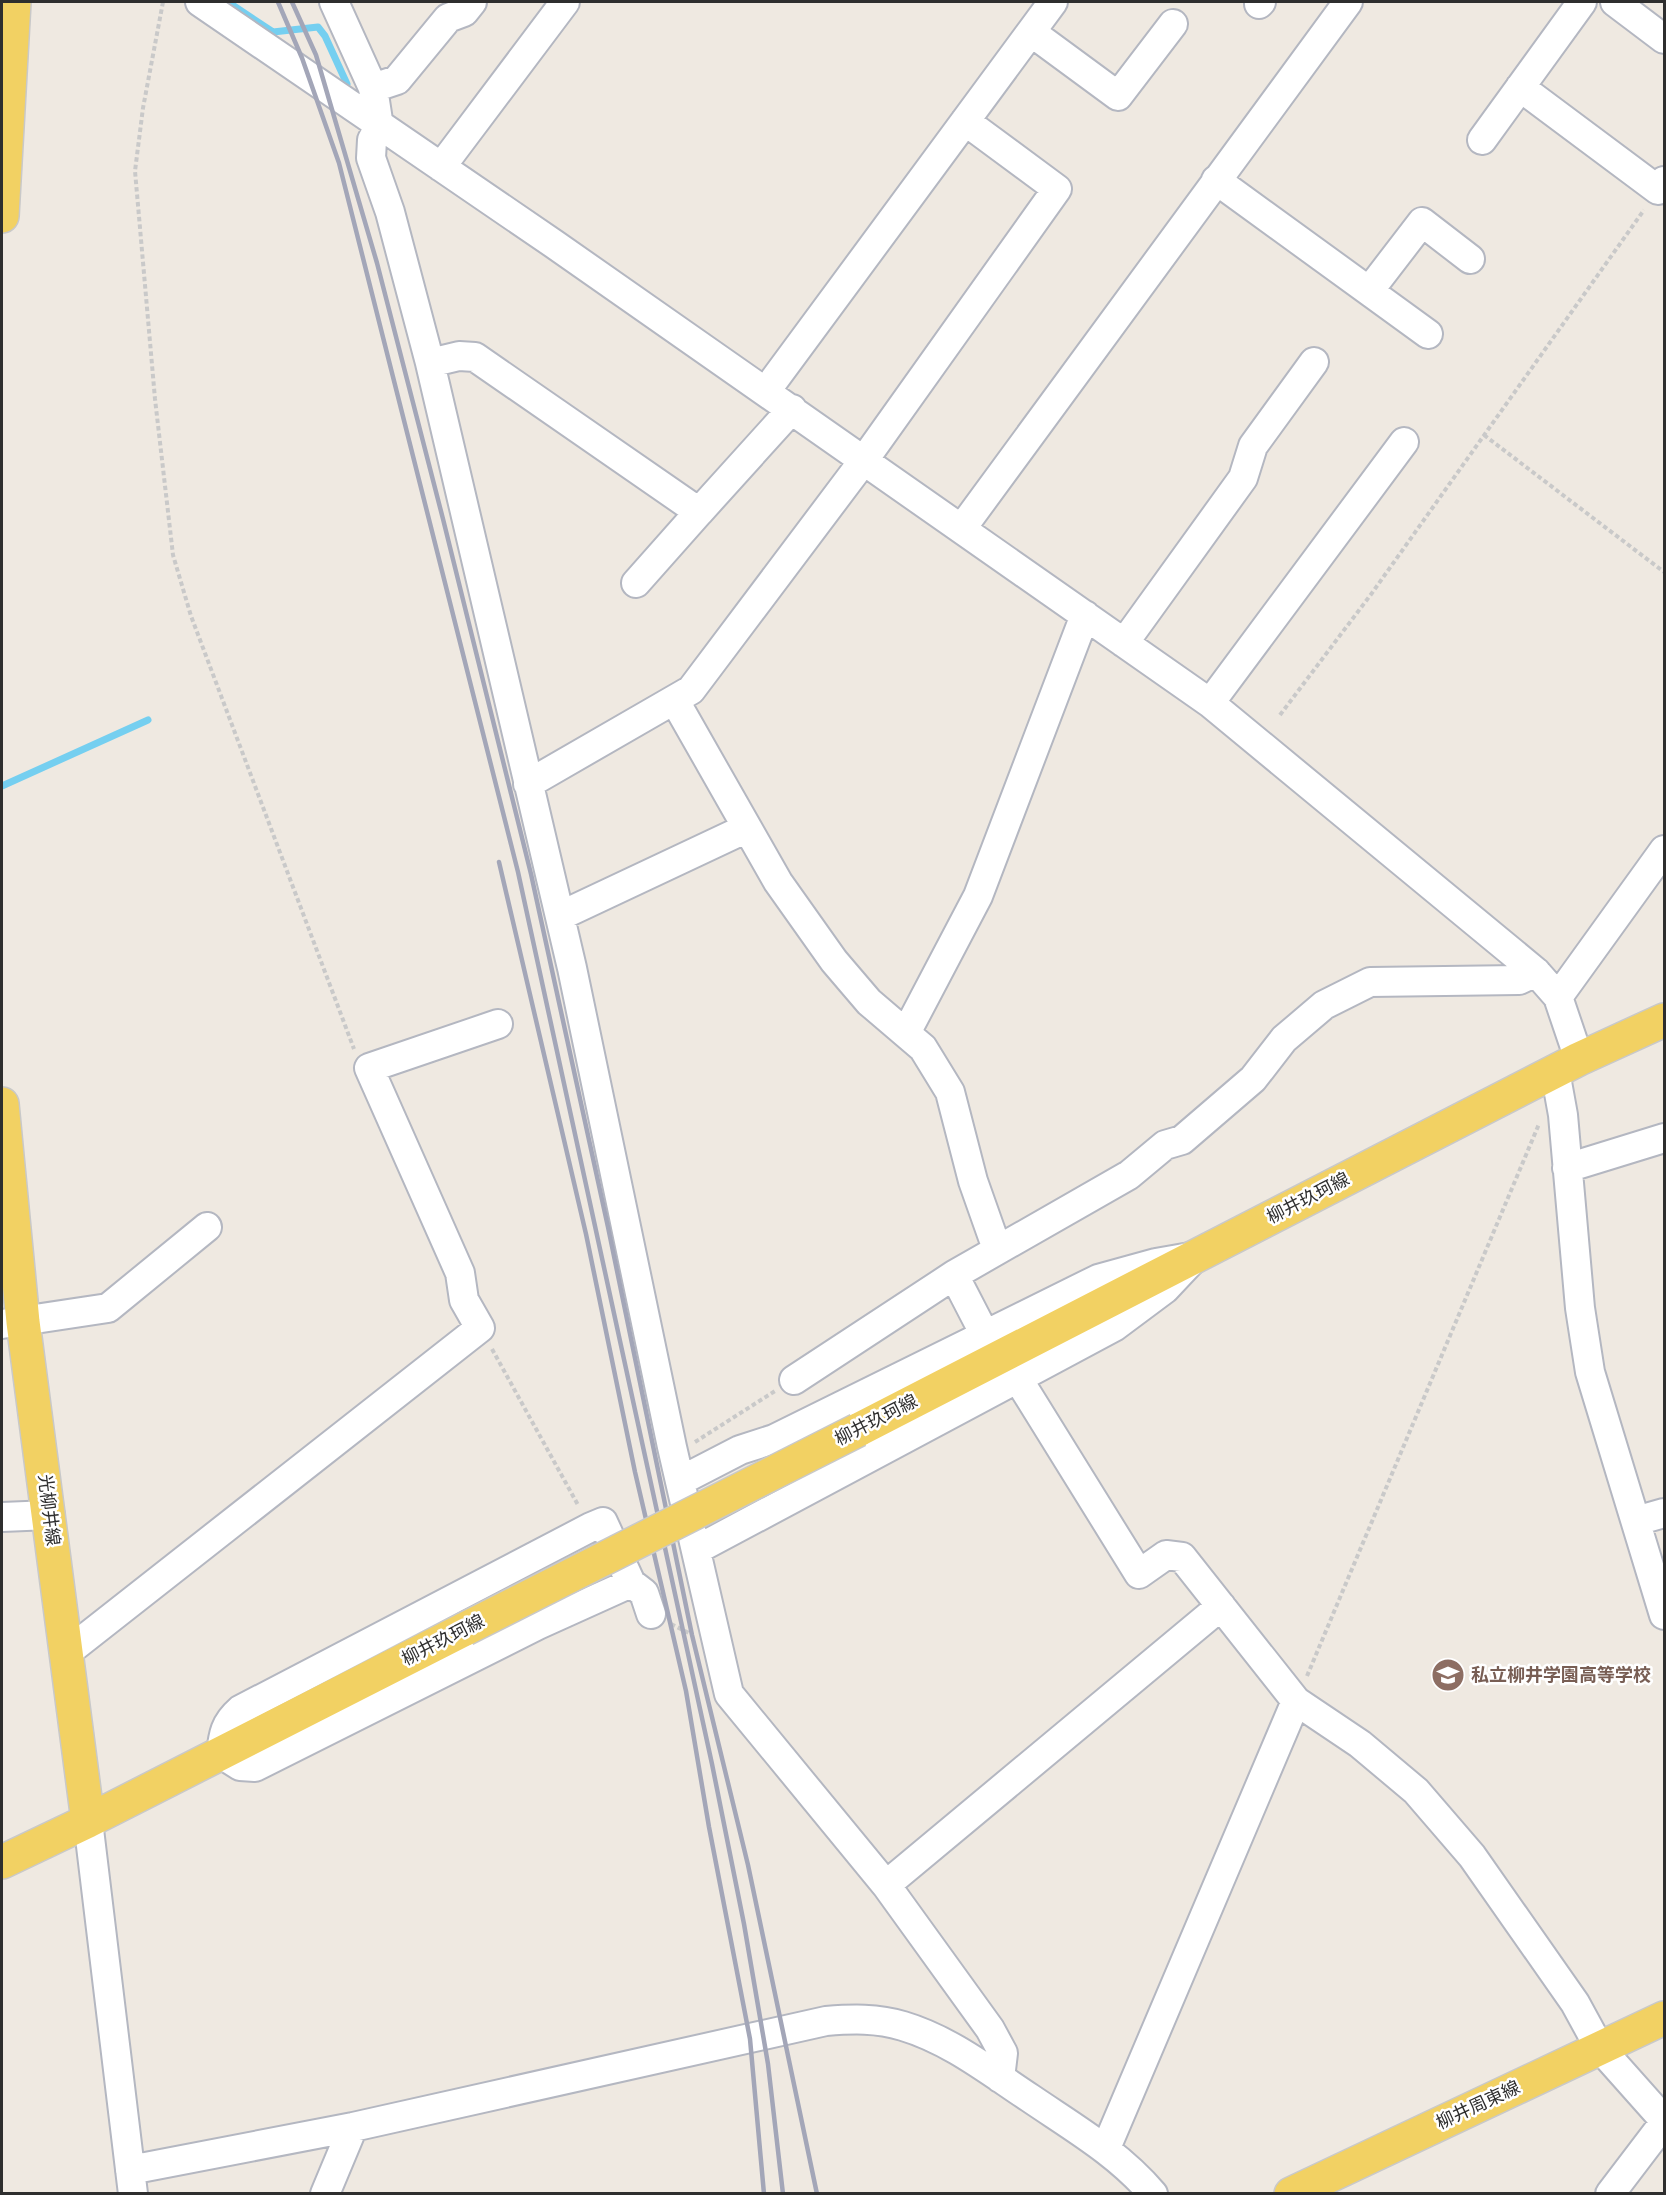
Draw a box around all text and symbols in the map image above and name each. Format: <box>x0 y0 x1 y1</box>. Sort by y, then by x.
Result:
street label: 柳井玖珂線 <box>1263 1169 1354 1230</box>
street label: 柳井玖珂線 <box>831 1391 922 1452</box>
street label: 光柳井線 <box>32 1473 63 1547</box>
street label: 柳井玖珂線 <box>398 1611 489 1672</box>
school or university icon: 私立柳井学園高等学校 <box>1430 1657 1466 1693</box>
place label: 私立柳井学園高等学校 <box>1471 1665 1651 1688</box>
street label: 柳井周東線 <box>1433 2077 1524 2136</box>

